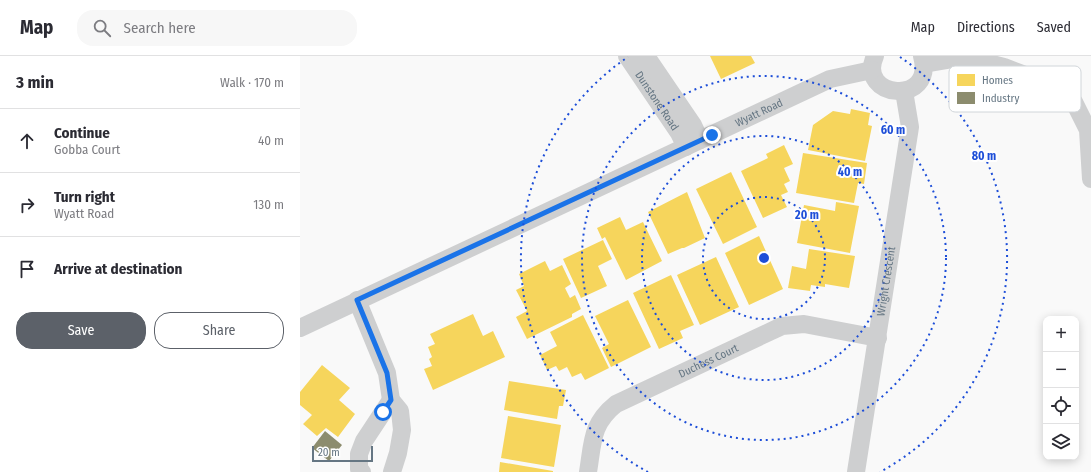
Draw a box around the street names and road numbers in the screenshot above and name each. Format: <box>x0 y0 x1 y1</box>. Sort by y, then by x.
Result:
street label: Dunstone Road <box>633 69 682 133</box>
street label: Wyatt Road <box>733 96 785 129</box>
street label: Wright Crescent <box>874 245 898 317</box>
street label: Duchess Court <box>676 341 741 380</box>

